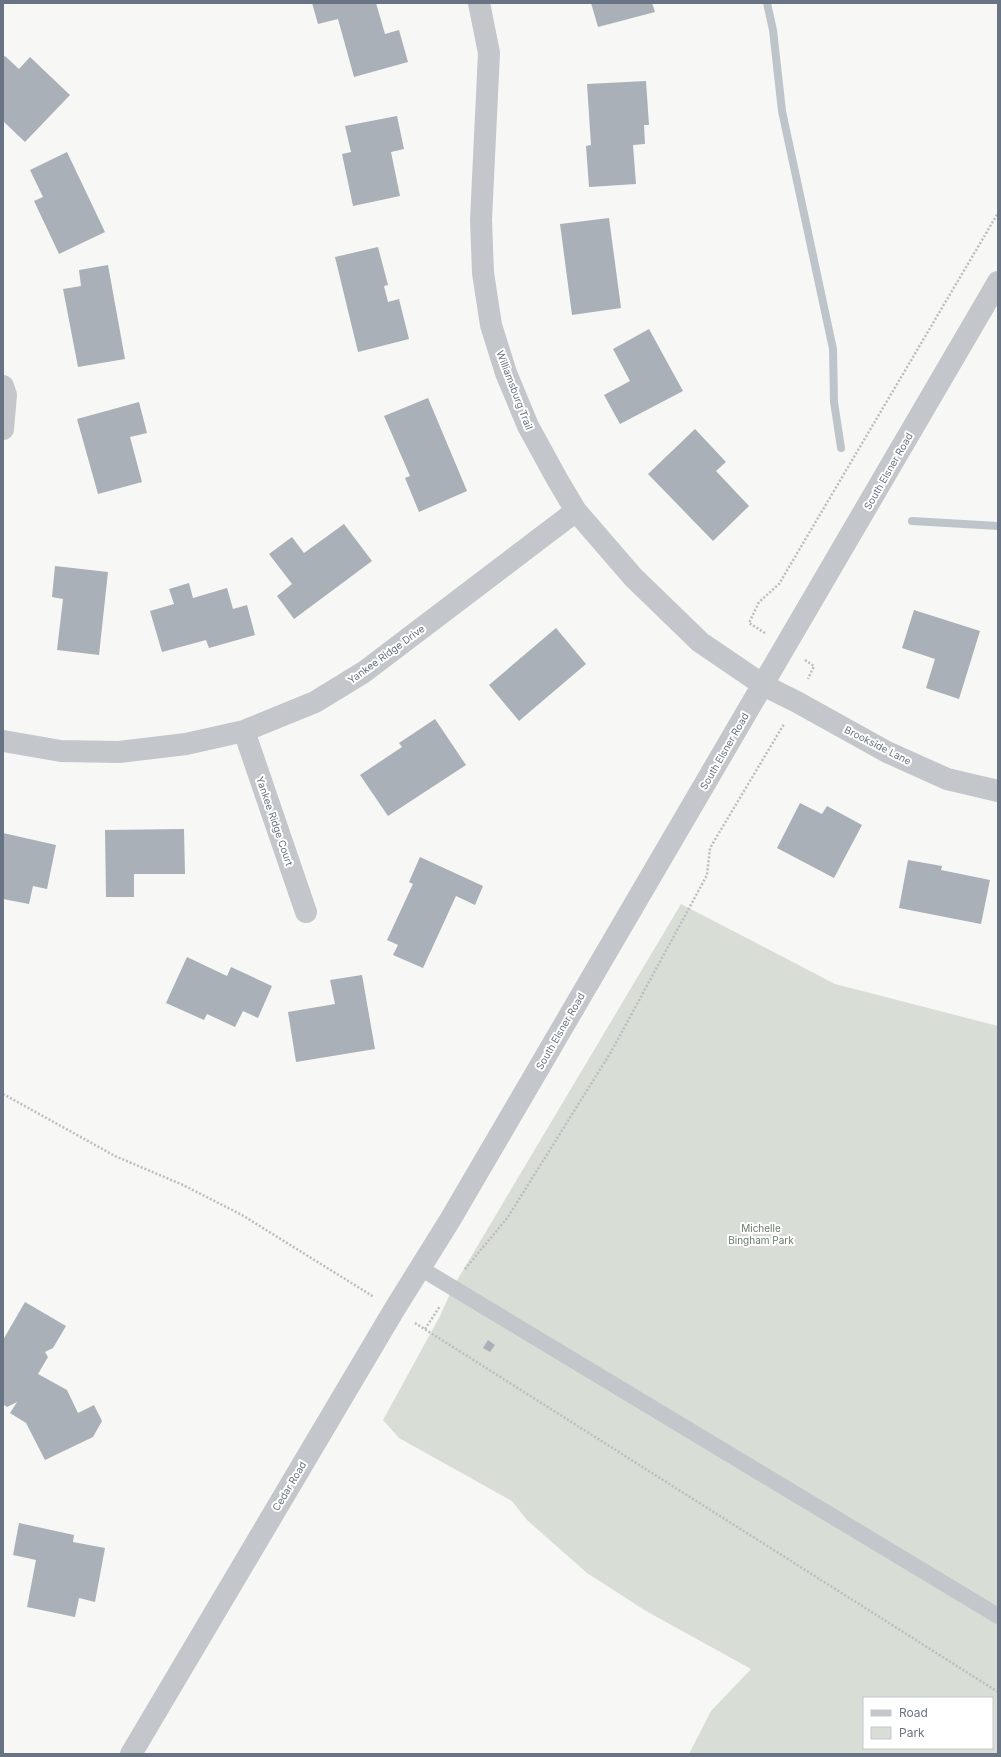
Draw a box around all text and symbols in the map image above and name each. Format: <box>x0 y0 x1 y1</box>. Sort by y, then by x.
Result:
street label: Williamsburg Trail <box>494 349 536 431</box>
street label: South Elsner Road <box>861 431 915 511</box>
street label: Yankee Ridge Drive <box>345 622 427 686</box>
street label: South Elsner Road <box>697 711 751 791</box>
street label: Brookside Lane <box>843 723 913 767</box>
street label: Yankee Ridge Court <box>254 775 296 868</box>
street label: South Elsner Road <box>533 991 587 1071</box>
park label: Michelle Bingham Park <box>728 1222 794 1246</box>
street label: Cedar Road <box>270 1459 308 1513</box>
legend <box>863 1697 993 1749</box>
text: Road <box>899 1705 928 1720</box>
text: Park <box>899 1725 925 1740</box>

